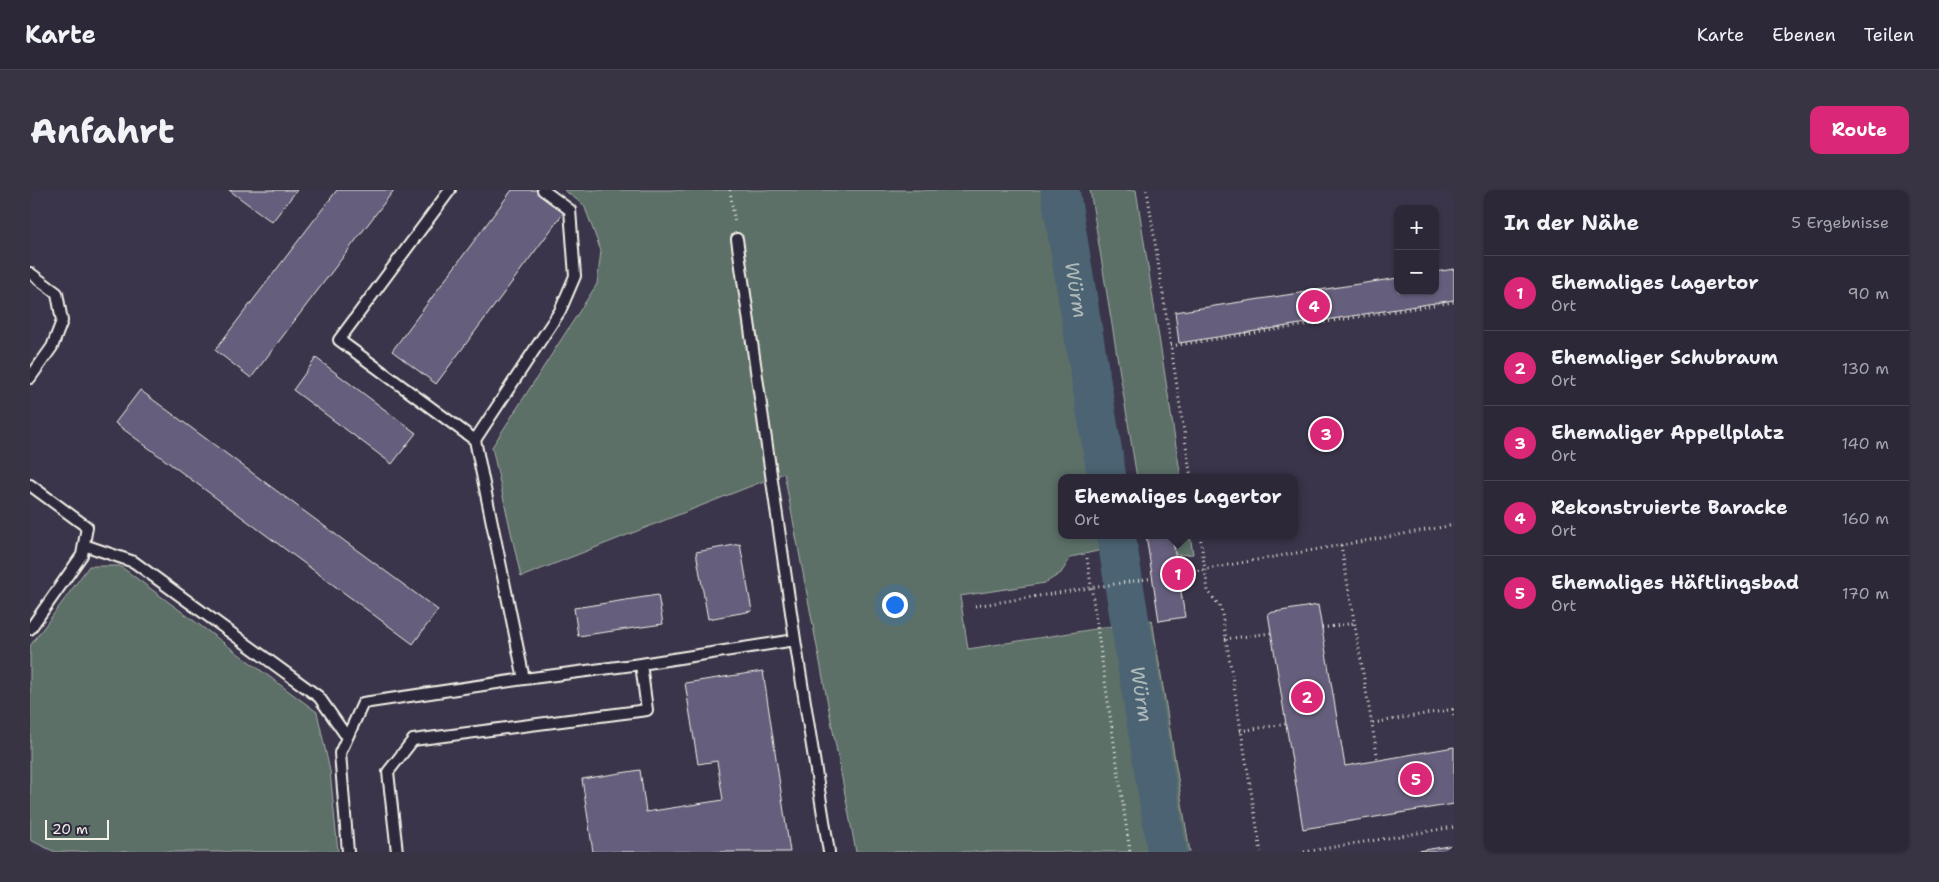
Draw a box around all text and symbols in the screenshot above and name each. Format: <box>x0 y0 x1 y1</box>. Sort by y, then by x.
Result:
text: Karte <box>25 19 96 51</box>
text: Karte <box>1697 23 1744 47</box>
text: Ebenen <box>1772 23 1836 47</box>
text: Teilen <box>1864 23 1914 47</box>
button: Route <box>1810 106 1909 154</box>
text: Anfahrt <box>30 107 174 154</box>
map controls <box>1394 205 1439 295</box>
button: + <box>1394 205 1439 250</box>
text: In der Nähe <box>1504 209 1639 237</box>
text: 5 Ergebnisse <box>1791 212 1889 233</box>
button: − <box>1394 250 1439 295</box>
water label: Würm <box>1059 260 1094 320</box>
text: Ehemaliges Lagertor <box>1551 270 1759 295</box>
text: 1 <box>1516 283 1524 304</box>
text: 90 m <box>1848 283 1889 304</box>
pin: 4 <box>1298 287 1330 325</box>
text: Ort <box>1551 295 1577 316</box>
text: Ehemaliger Schubraum <box>1551 345 1778 370</box>
text: 2 <box>1514 358 1526 379</box>
text: 130 m <box>1842 358 1889 379</box>
text: Ort <box>1551 370 1577 391</box>
pin: 3 <box>1310 415 1342 453</box>
text: Ehemaliger Appellplatz <box>1551 420 1785 445</box>
text: 3 <box>1514 433 1526 454</box>
text: 140 m <box>1842 433 1889 454</box>
text: Ort <box>1551 445 1577 466</box>
popup <box>1058 474 1298 539</box>
text: Ehemaliges Lagertor <box>1074 484 1282 509</box>
text: Rekonstruierte Baracke <box>1551 495 1788 520</box>
text: 4 <box>1514 508 1526 529</box>
text: 160 m <box>1842 508 1889 529</box>
text: Ort <box>1074 509 1100 530</box>
text: Ort <box>1551 520 1577 541</box>
pin: 1 <box>1162 555 1194 593</box>
text: Ehemaliges Häftlingsbad <box>1551 570 1799 595</box>
text: 5 <box>1515 583 1525 604</box>
text: 170 m <box>1842 583 1889 604</box>
your location <box>882 592 908 618</box>
text: Ort <box>1551 595 1577 616</box>
water label: Würm <box>1124 664 1159 724</box>
pin: 2 <box>1291 678 1323 716</box>
pin: 5 <box>1400 760 1432 798</box>
scale bar <box>45 817 109 840</box>
text: 20 m <box>52 820 88 838</box>

